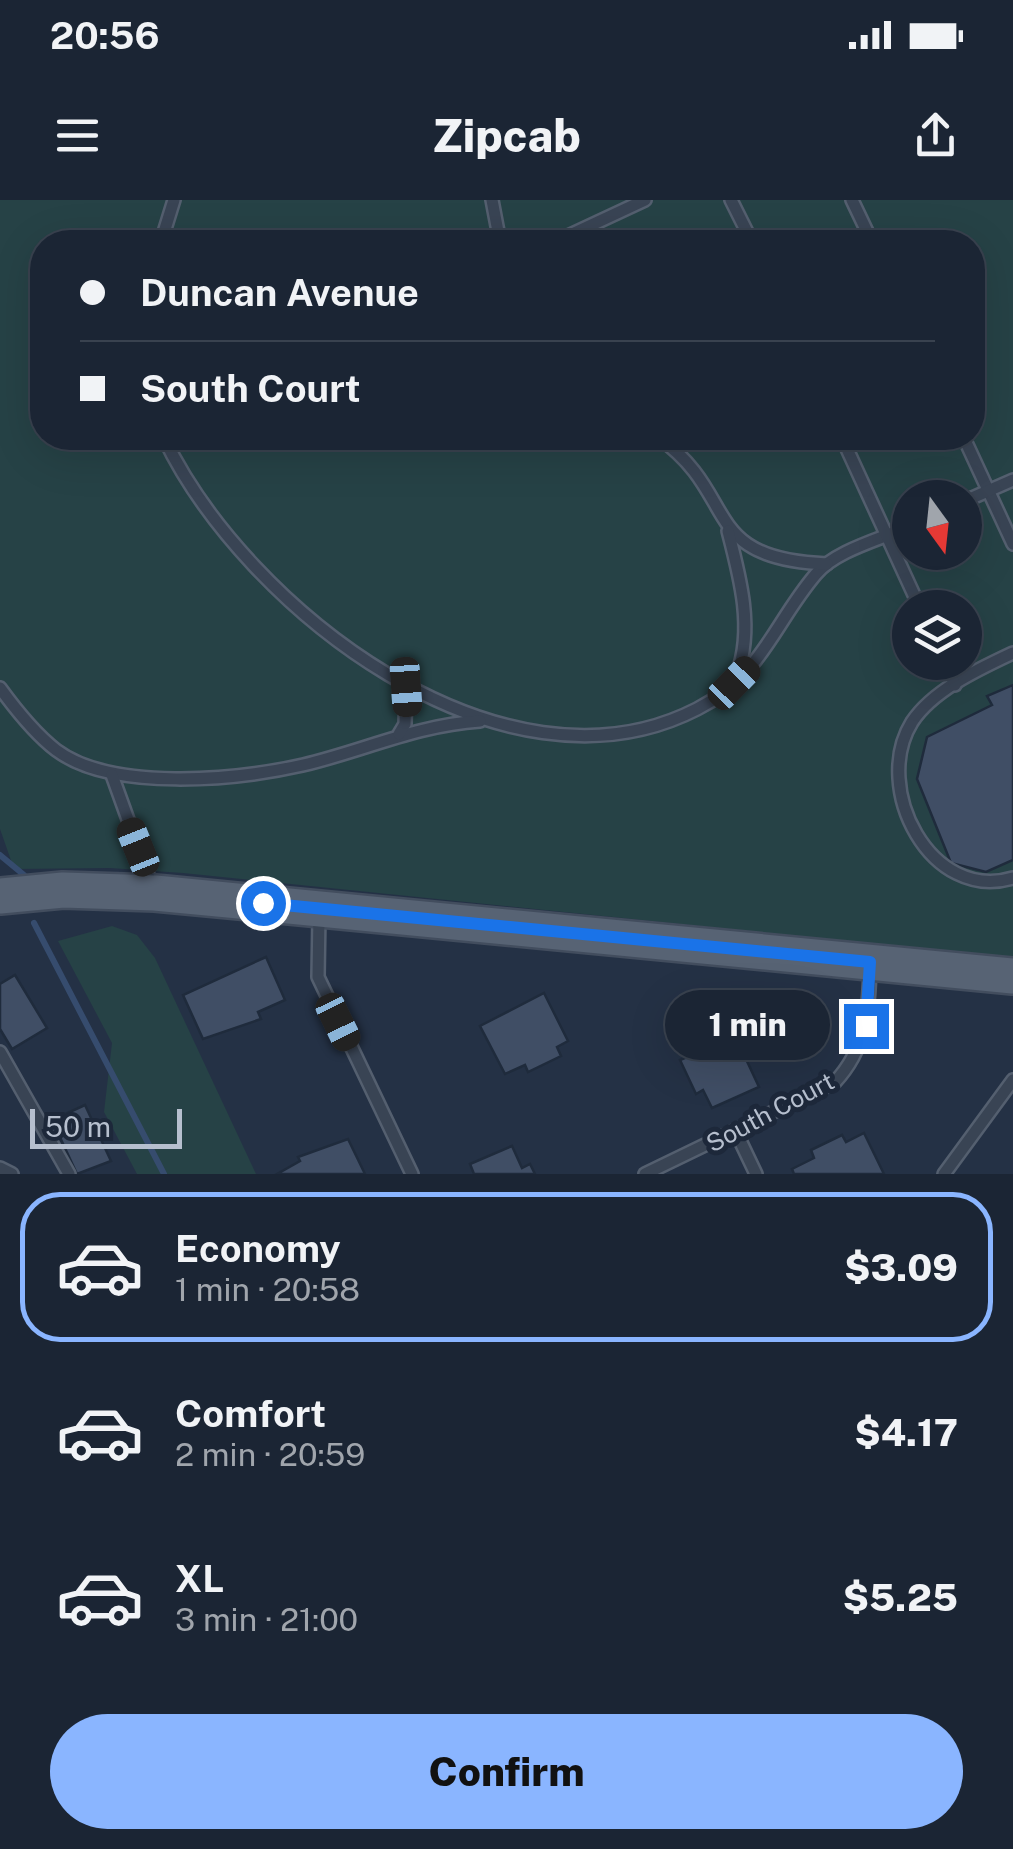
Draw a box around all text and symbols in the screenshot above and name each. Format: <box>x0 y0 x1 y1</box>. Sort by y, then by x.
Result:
text: 20:56 <box>50 13 160 58</box>
icon: menu <box>50 108 105 163</box>
icon: share <box>908 108 963 163</box>
text: Zipcab <box>432 109 581 162</box>
text: Duncan Avenue <box>140 270 419 315</box>
text: South Court <box>140 366 361 411</box>
north arrow <box>892 480 982 570</box>
map controls <box>892 480 982 680</box>
button: layers <box>892 590 982 680</box>
car <box>702 651 766 715</box>
car <box>389 656 423 718</box>
car <box>113 814 163 880</box>
route start <box>241 881 286 926</box>
car <box>311 988 365 1056</box>
callout: 1 min <box>666 991 831 1061</box>
route end <box>844 1004 889 1049</box>
text: 1 min <box>708 1006 787 1043</box>
street label: South Court <box>701 1066 839 1158</box>
scale bar <box>30 1104 182 1148</box>
text: 50 m <box>45 1110 111 1143</box>
icon: car <box>55 1222 145 1312</box>
text: Economy <box>175 1226 341 1271</box>
text: $3.09 <box>844 1245 958 1290</box>
text: 1 min · 20:58 <box>175 1271 360 1308</box>
icon: car <box>55 1387 145 1477</box>
text: Comfort <box>175 1391 326 1436</box>
text: $4.17 <box>854 1410 958 1455</box>
text: 2 min · 20:59 <box>175 1436 365 1473</box>
icon: car <box>55 1552 145 1642</box>
text: XL <box>175 1556 224 1601</box>
text: $5.25 <box>843 1575 958 1620</box>
text: 3 min · 21:00 <box>175 1601 358 1638</box>
button: Confirm <box>50 1714 963 1829</box>

